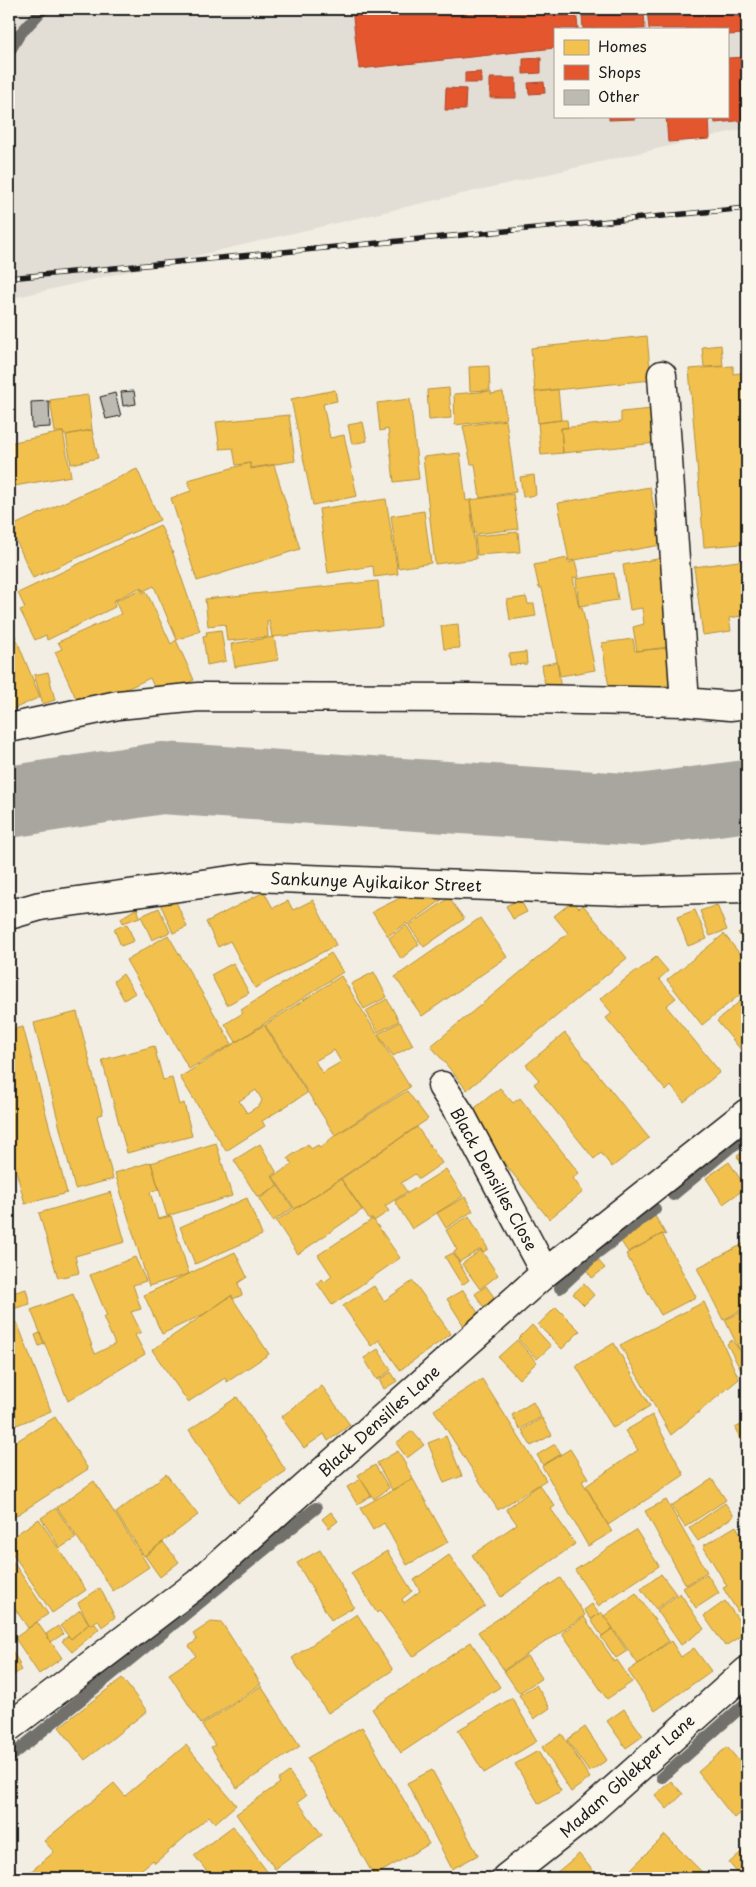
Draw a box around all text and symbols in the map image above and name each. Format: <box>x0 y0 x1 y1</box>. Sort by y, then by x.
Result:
legend <box>554 28 728 118</box>
text: Homes <box>598 34 647 57</box>
text: Shops <box>598 60 641 83</box>
text: Other <box>598 84 639 107</box>
street label: Sankunye Ayikaikor Street <box>270 865 483 897</box>
street label: Black Densilles Close <box>445 1103 544 1255</box>
street label: Black Densilles Lane <box>312 1359 445 1482</box>
street label: Madam Gblekper Lane <box>554 1708 699 1842</box>

